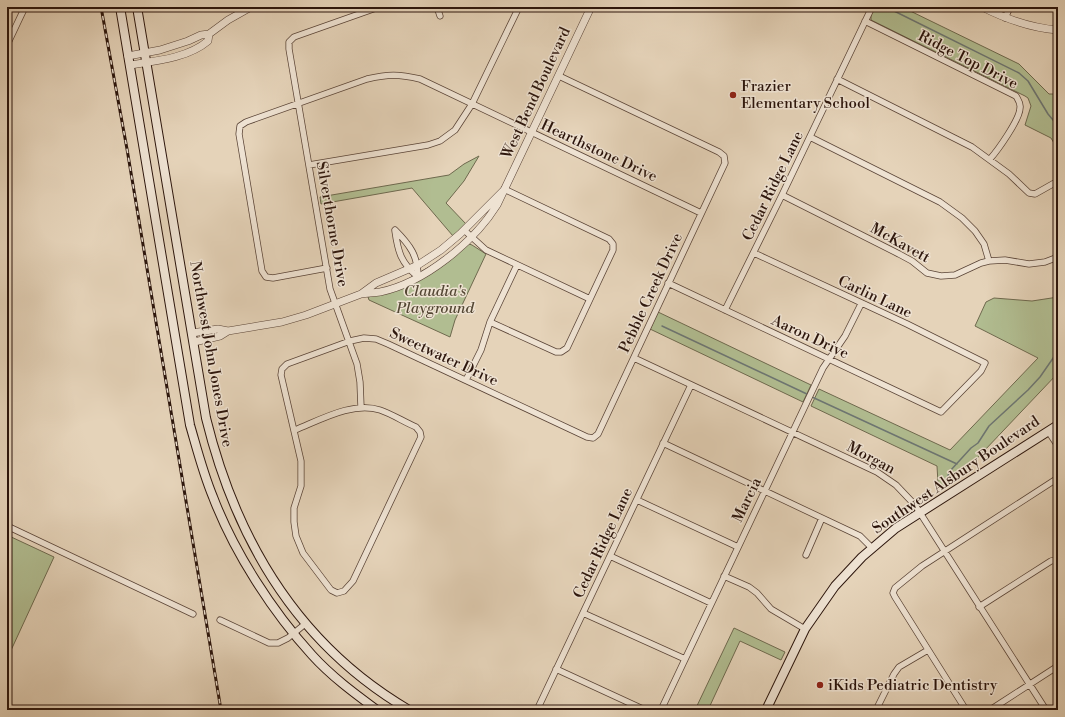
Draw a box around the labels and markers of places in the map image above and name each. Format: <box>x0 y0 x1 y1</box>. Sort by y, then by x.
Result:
place label: Frazier Elementary School <box>741 77 870 113</box>
marker: Frazier Elementary School <box>728 90 738 100</box>
place label: iKids Pediatric Dentistry <box>828 676 998 695</box>
marker: iKids Pediatric Dentistry <box>815 680 825 690</box>

